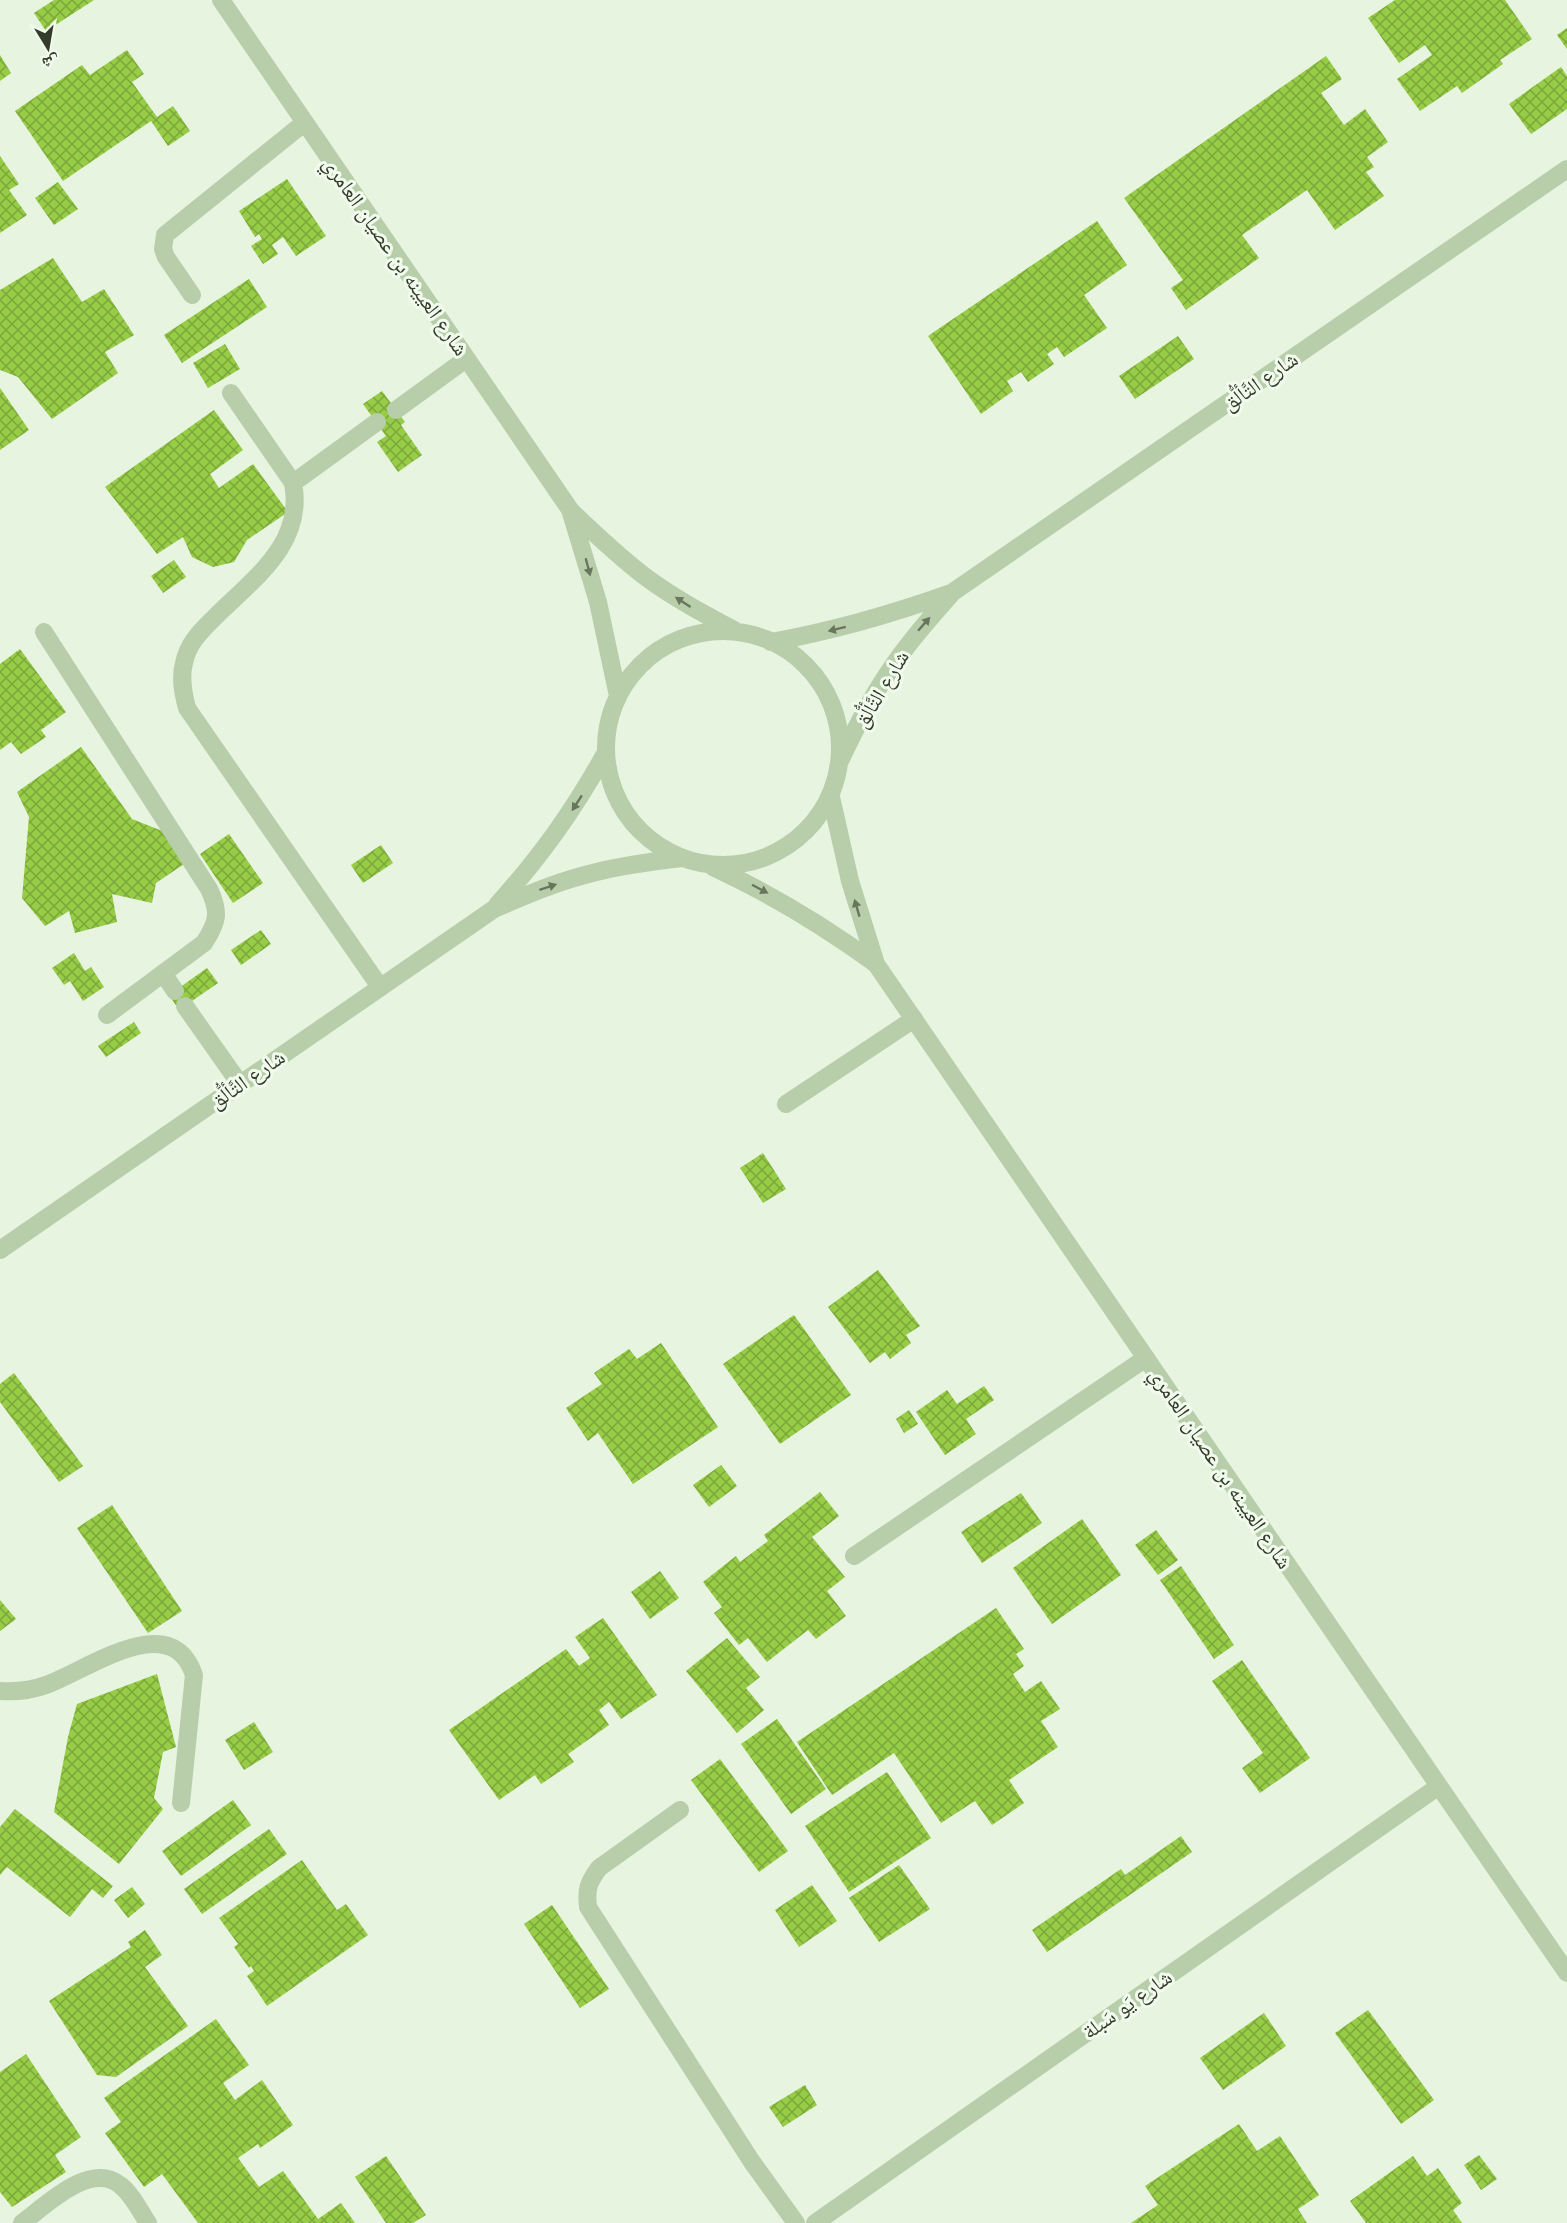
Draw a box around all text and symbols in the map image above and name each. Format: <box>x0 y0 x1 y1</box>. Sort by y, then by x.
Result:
north arrow <box>18 18 78 78</box>
text: ش <box>41 51 61 72</box>
street label: شارع العيينه بن عصيان العامري <box>314 152 473 363</box>
street label: شارع التَّألُّق <box>1216 344 1303 417</box>
one-way arrow <box>584 558 593 576</box>
one-way arrow <box>675 597 691 608</box>
one-way arrow <box>917 617 930 632</box>
one-way arrow <box>828 624 846 634</box>
street label: شارع التَّألُّق <box>846 645 915 733</box>
one-way arrow <box>571 794 582 811</box>
one-way arrow <box>539 881 557 891</box>
one-way arrow <box>751 884 768 894</box>
one-way arrow <box>852 899 861 917</box>
street label: شارع التَّألُّق <box>203 1042 290 1115</box>
street label: شارع العيينه بن عصيان العامري <box>1141 1363 1297 1576</box>
street label: شارع يَو سَبلة <box>1078 1965 1177 2045</box>

